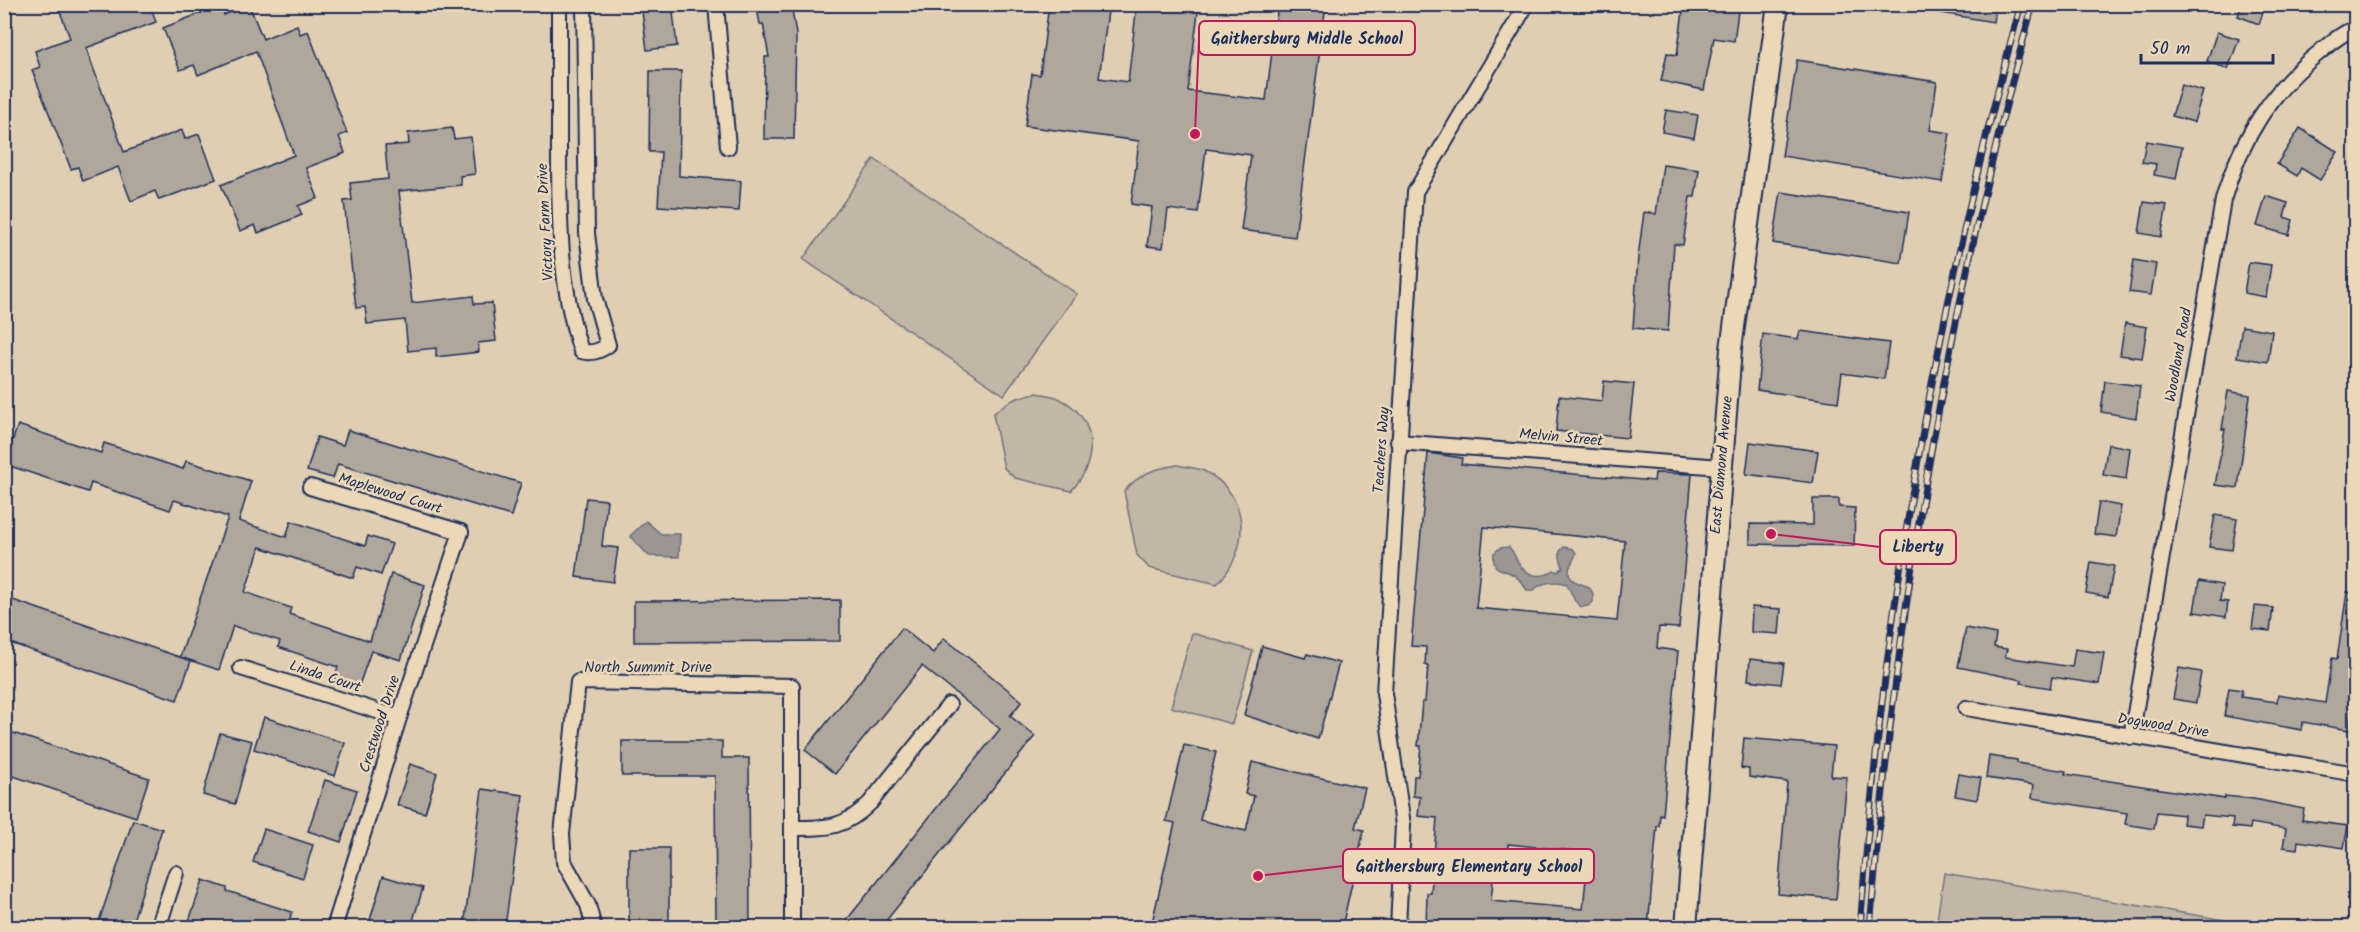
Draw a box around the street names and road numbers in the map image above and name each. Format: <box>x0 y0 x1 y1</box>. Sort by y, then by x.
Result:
street label: Victory Farm Drive <box>531 162 561 282</box>
street label: Woodland Road <box>2159 306 2199 404</box>
street label: East Diamond Avenue <box>1704 395 1740 535</box>
street label: Teachers Way <box>1367 405 1397 494</box>
street label: Melvin Street <box>1518 422 1604 454</box>
street label: Maplewood Court <box>335 467 445 521</box>
street label: Linda Court <box>286 654 364 700</box>
street label: North Summit Drive <box>584 656 712 680</box>
street label: Crestwood Drive <box>353 672 407 776</box>
street label: Dogwood Drive <box>2116 707 2211 745</box>

